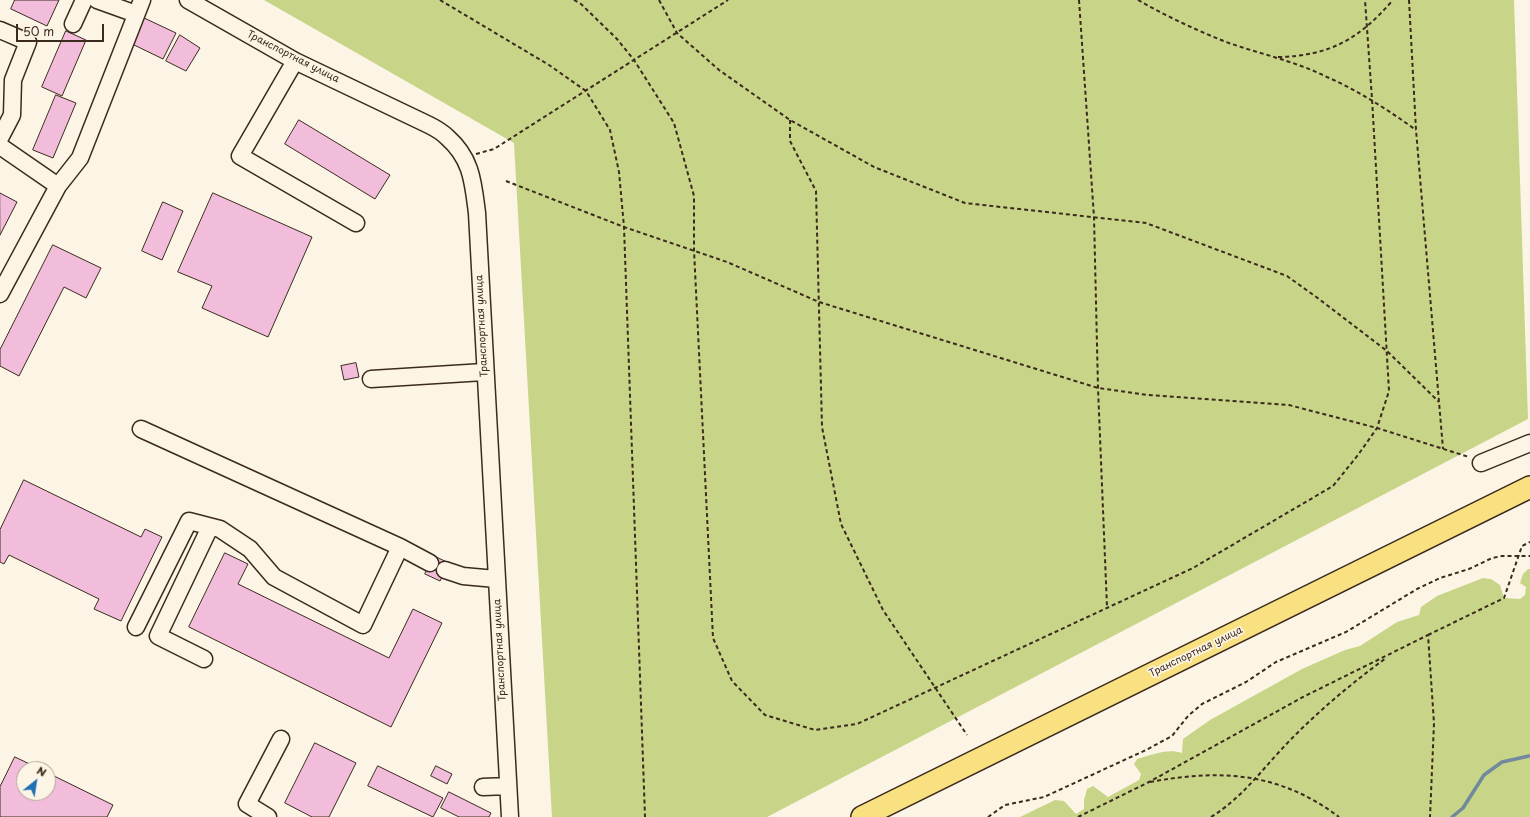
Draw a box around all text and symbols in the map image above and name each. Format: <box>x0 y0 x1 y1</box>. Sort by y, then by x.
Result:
scale bar <box>18 16 106 42</box>
text: 50 m <box>23 22 54 40</box>
street label: Транспортная улица <box>245 28 341 86</box>
street label: Транспортная улица <box>473 275 491 377</box>
street label: Транспортная улица <box>491 599 509 701</box>
street label: Транспортная улица <box>1147 624 1245 680</box>
north arrow <box>16 761 56 801</box>
text: N <box>34 761 50 781</box>

